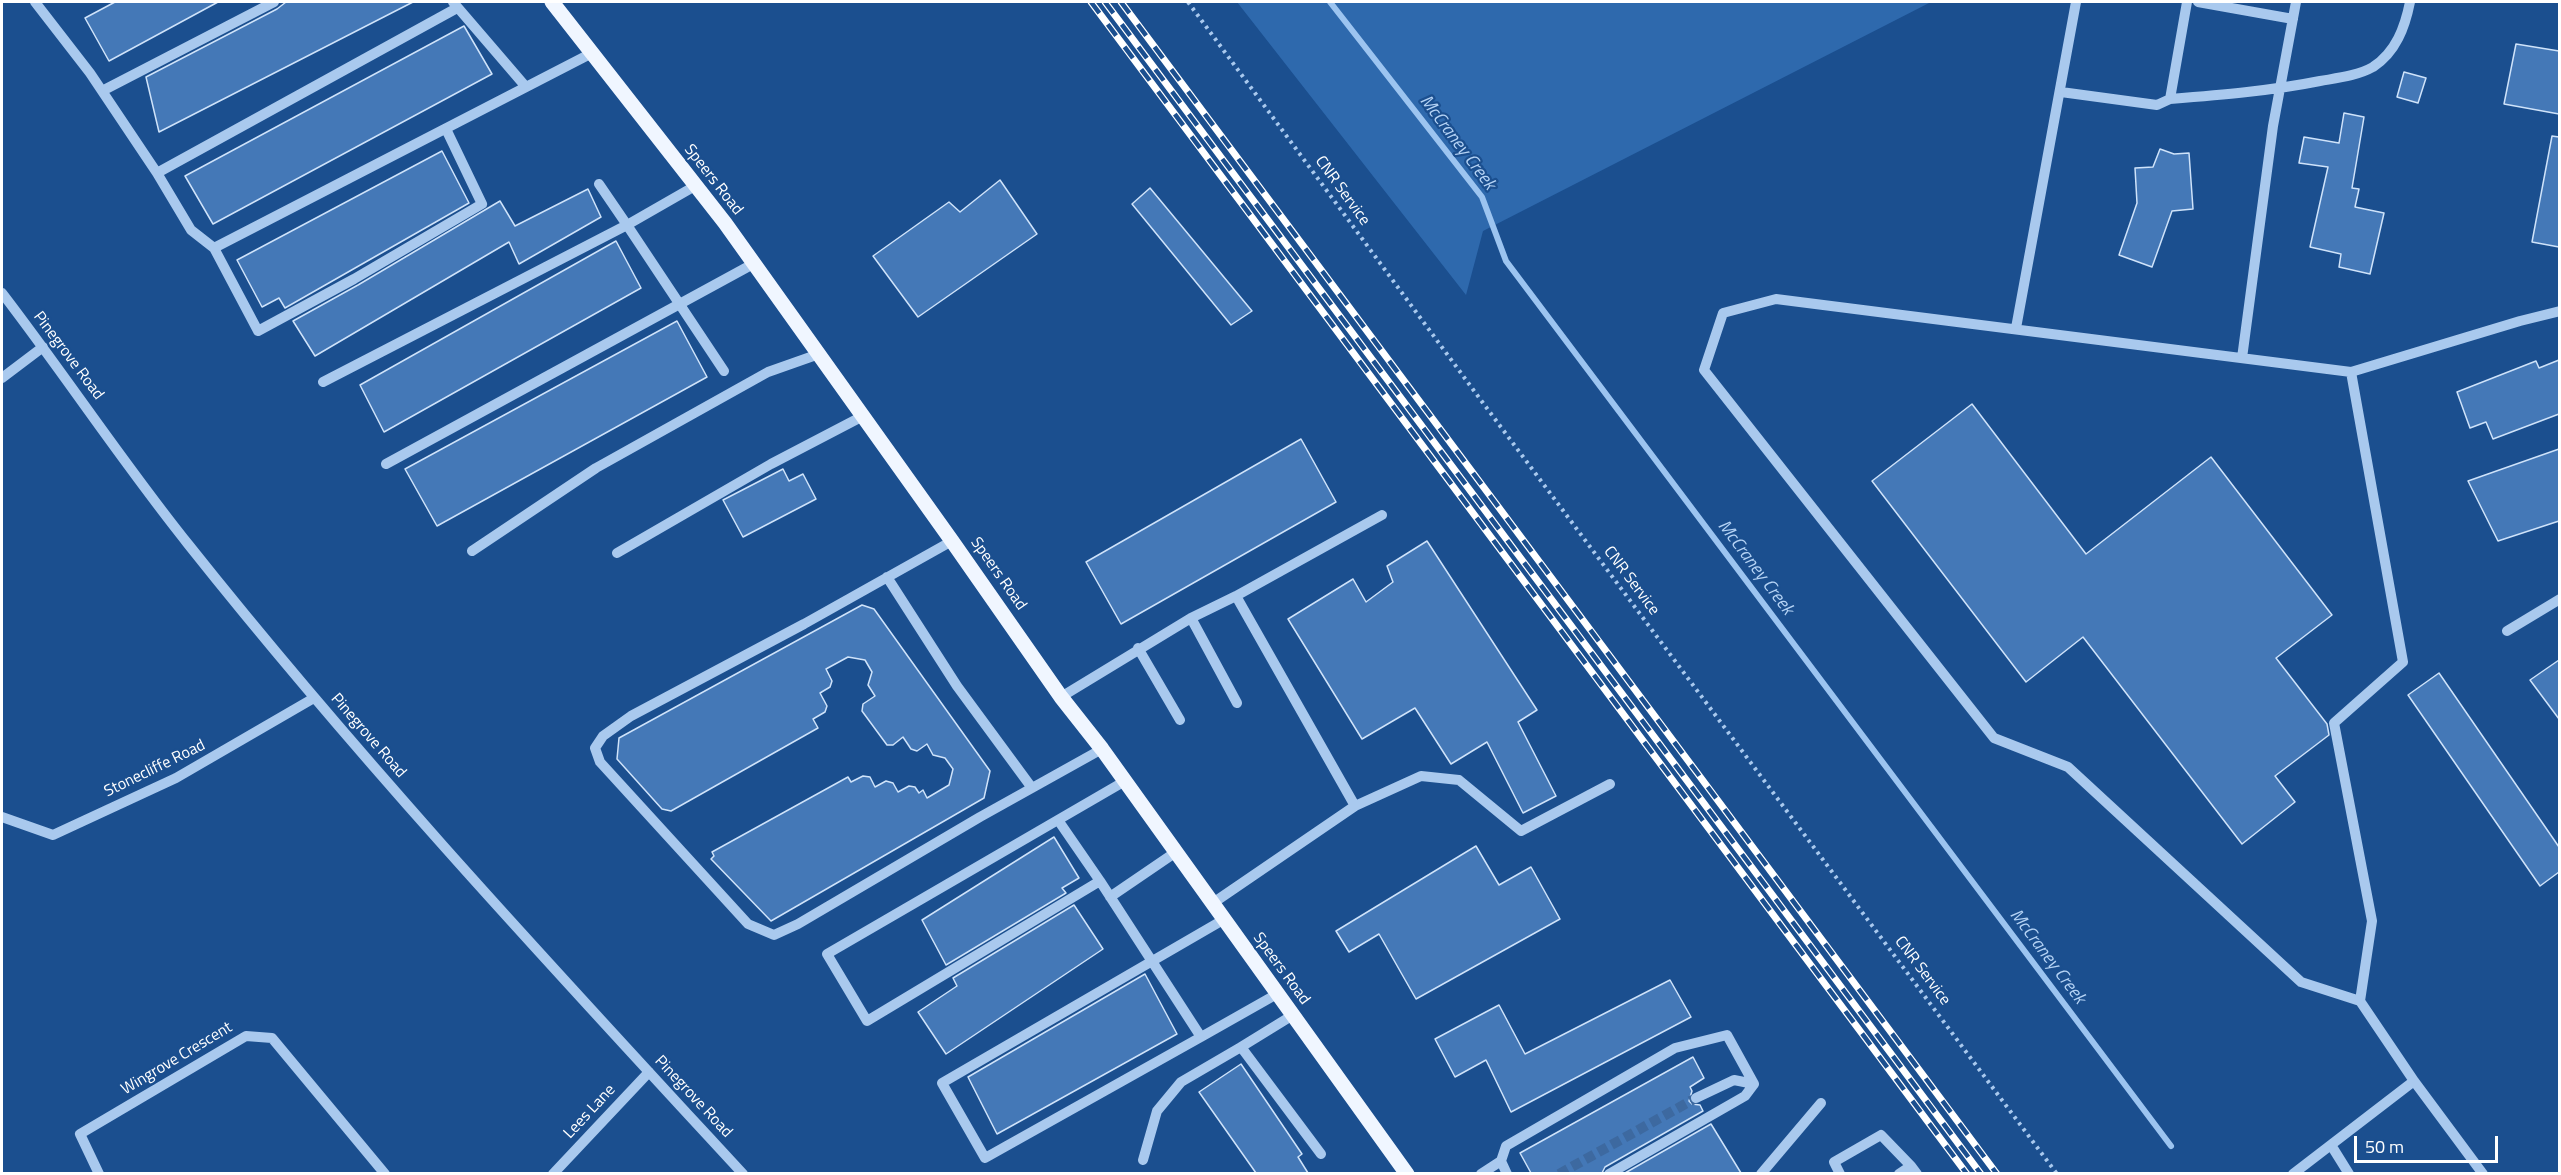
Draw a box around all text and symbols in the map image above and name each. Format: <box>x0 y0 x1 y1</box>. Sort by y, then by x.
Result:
water label: McCraney Creek <box>1414 91 1500 195</box>
street label: Speers Road <box>679 141 747 219</box>
street label: CNR Service <box>1310 152 1374 230</box>
street label: Pinegrove Road <box>29 308 107 404</box>
water label: McCraney Creek <box>1712 516 1798 620</box>
street label: Speers Road <box>966 534 1030 614</box>
street label: CNR Service <box>1599 543 1663 619</box>
street label: Pinegrove Road <box>326 690 410 782</box>
street label: Stonecliffe Road <box>101 736 209 802</box>
water label: McCraney Creek <box>2004 905 2090 1009</box>
street label: Speers Road <box>1248 929 1314 1009</box>
street label: CNR Service <box>1890 933 1954 1009</box>
street label: Wingrove Crescent <box>118 1018 236 1100</box>
street label: Pinegrove Road <box>650 1052 736 1142</box>
street label: Lees Lane <box>560 1081 620 1143</box>
scale bar <box>2357 1124 2501 1162</box>
text: 50 m <box>2365 1133 2404 1160</box>

